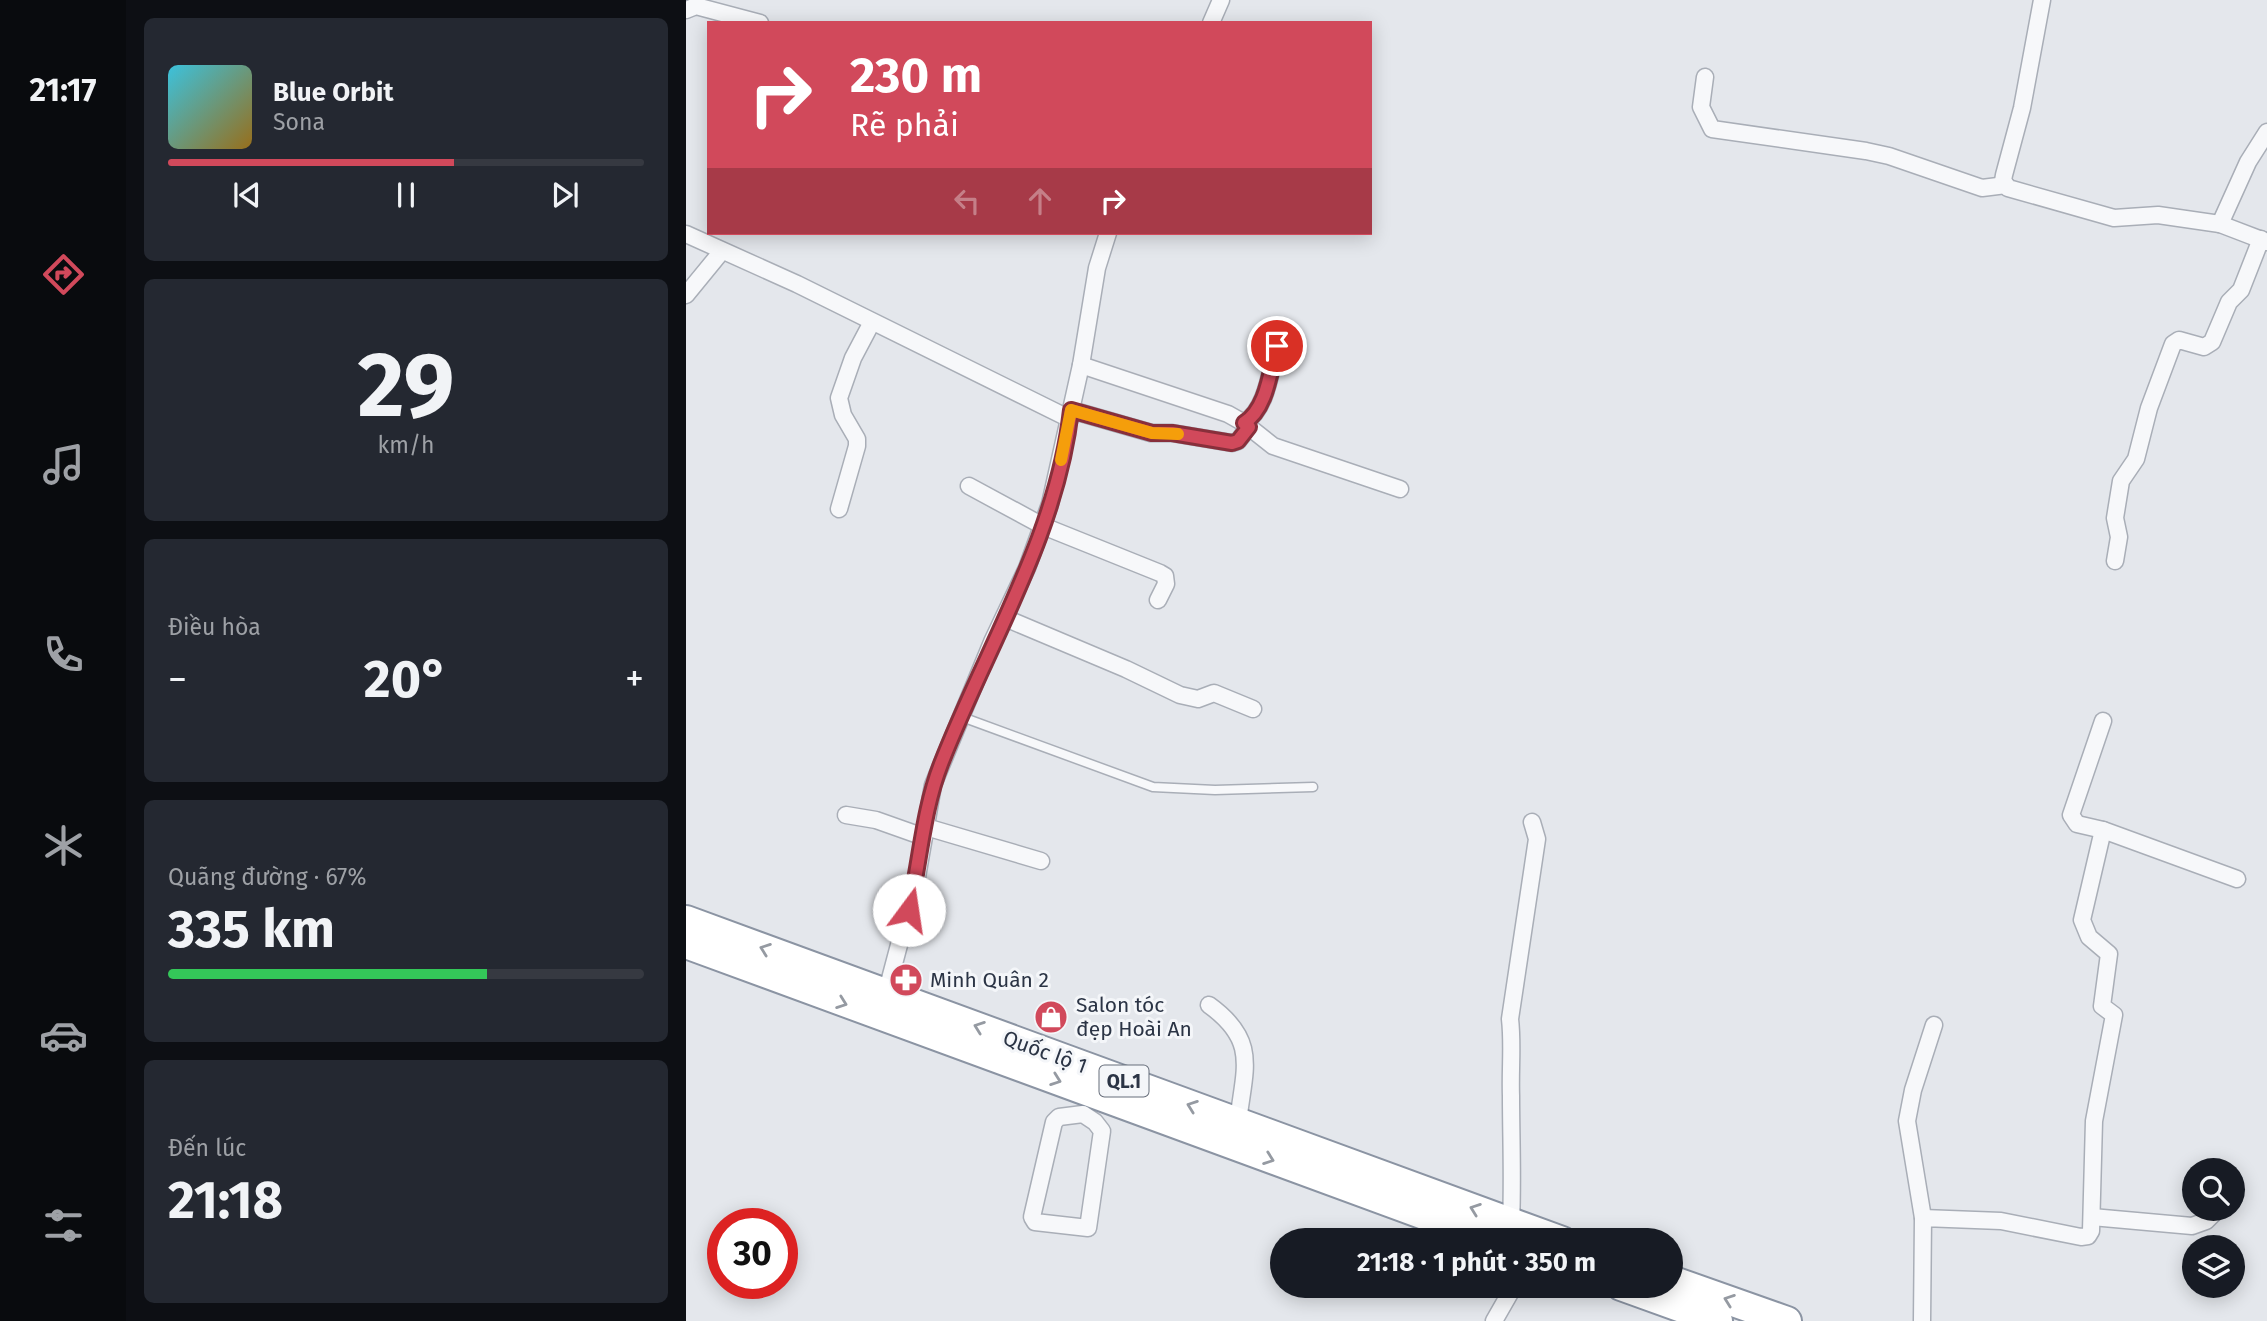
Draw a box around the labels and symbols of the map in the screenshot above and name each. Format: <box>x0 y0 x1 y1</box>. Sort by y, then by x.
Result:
pin <box>1247 316 1307 376</box>
position arrow <box>872 873 946 947</box>
one-way arrow <box>760 943 772 957</box>
pharmacy icon: Minh Quân 2 <box>887 961 925 999</box>
place label: Minh Quân 2 <box>930 967 1049 993</box>
place label: Salon tóc đẹp Hoài An <box>1076 992 1192 1042</box>
one-way arrow <box>835 994 847 1008</box>
shop icon: Salon tóc đẹp Hoài An <box>1032 998 1070 1036</box>
one-way arrow <box>973 1022 985 1036</box>
street label: Quốc lộ 1 <box>999 1025 1091 1079</box>
road number: QL.1 <box>1100 1065 1148 1096</box>
one-way arrow <box>1049 1072 1061 1086</box>
one-way arrow <box>1187 1100 1199 1114</box>
one-way arrow <box>1263 1150 1275 1164</box>
one-way arrow <box>1469 1203 1481 1217</box>
speed limit sign: 30 <box>707 1208 798 1299</box>
one-way arrow <box>1723 1295 1735 1309</box>

